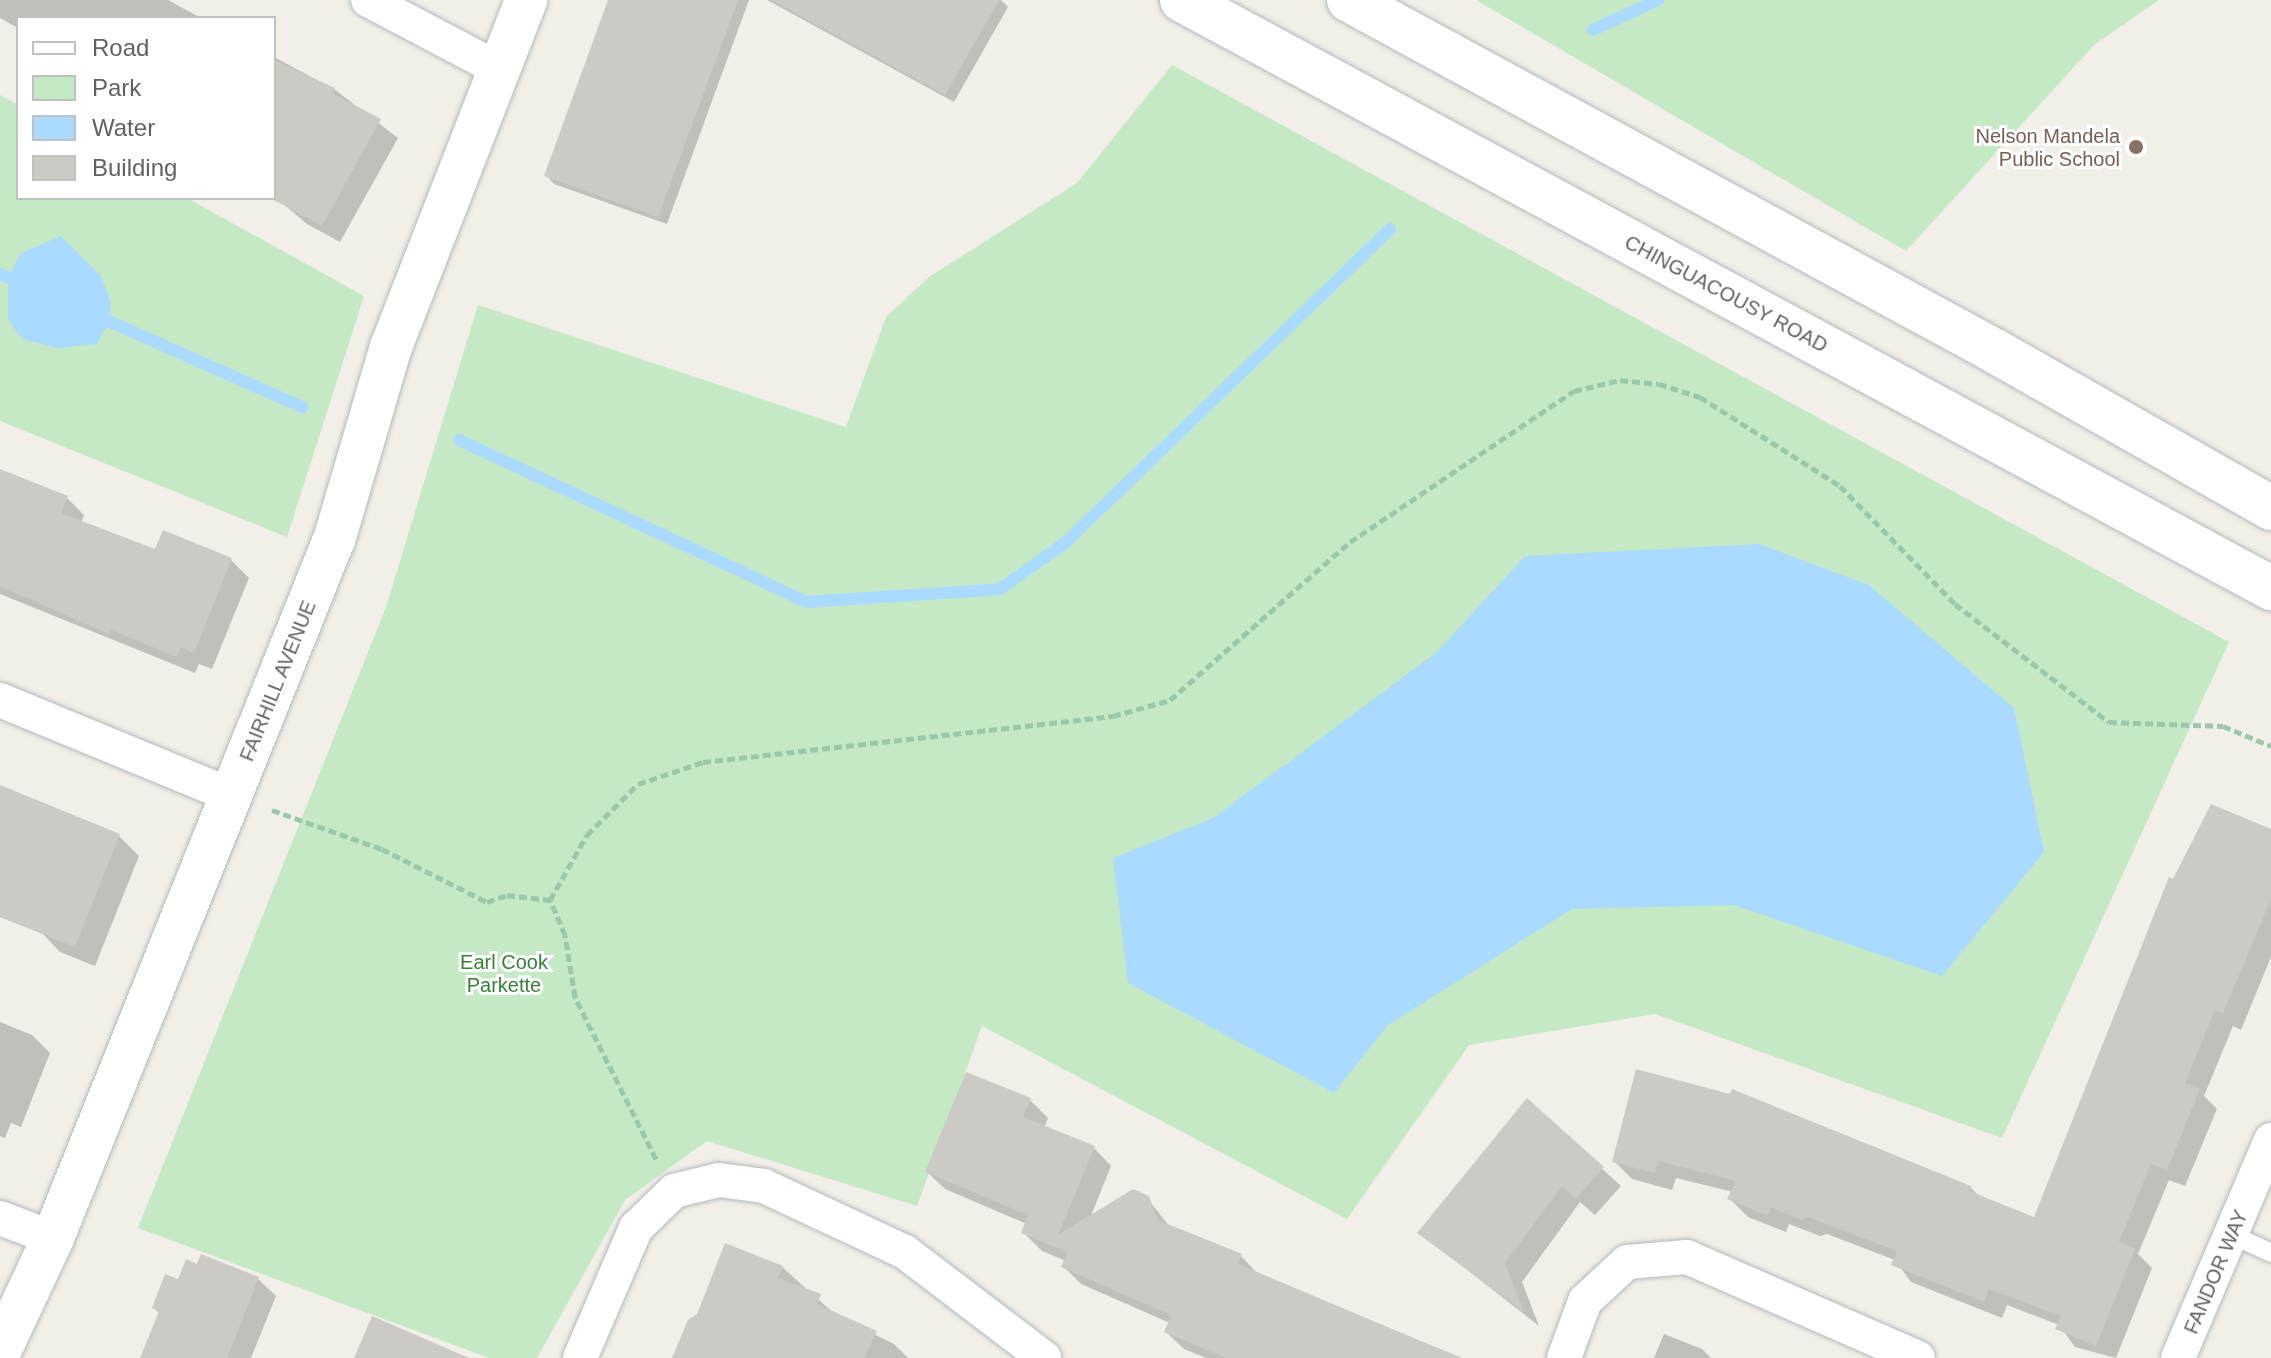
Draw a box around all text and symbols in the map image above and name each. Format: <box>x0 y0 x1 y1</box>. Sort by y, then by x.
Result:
legend <box>16 16 276 200</box>
text: Road <box>92 34 149 61</box>
text: Park <box>92 74 141 101</box>
text: Water <box>92 114 155 141</box>
place label: Nelson Mandela Public School <box>1975 124 2120 171</box>
marker: Nelson Mandela Public School <box>2127 138 2145 156</box>
text: Building <box>92 154 177 181</box>
street label: CHINGUACOUSY ROAD <box>1620 230 1832 358</box>
street label: FAIRHILL AVENUE <box>234 596 322 766</box>
park label: Earl Cook Parkette <box>460 951 548 998</box>
street label: FANDOR WAY <box>2179 1206 2253 1338</box>

